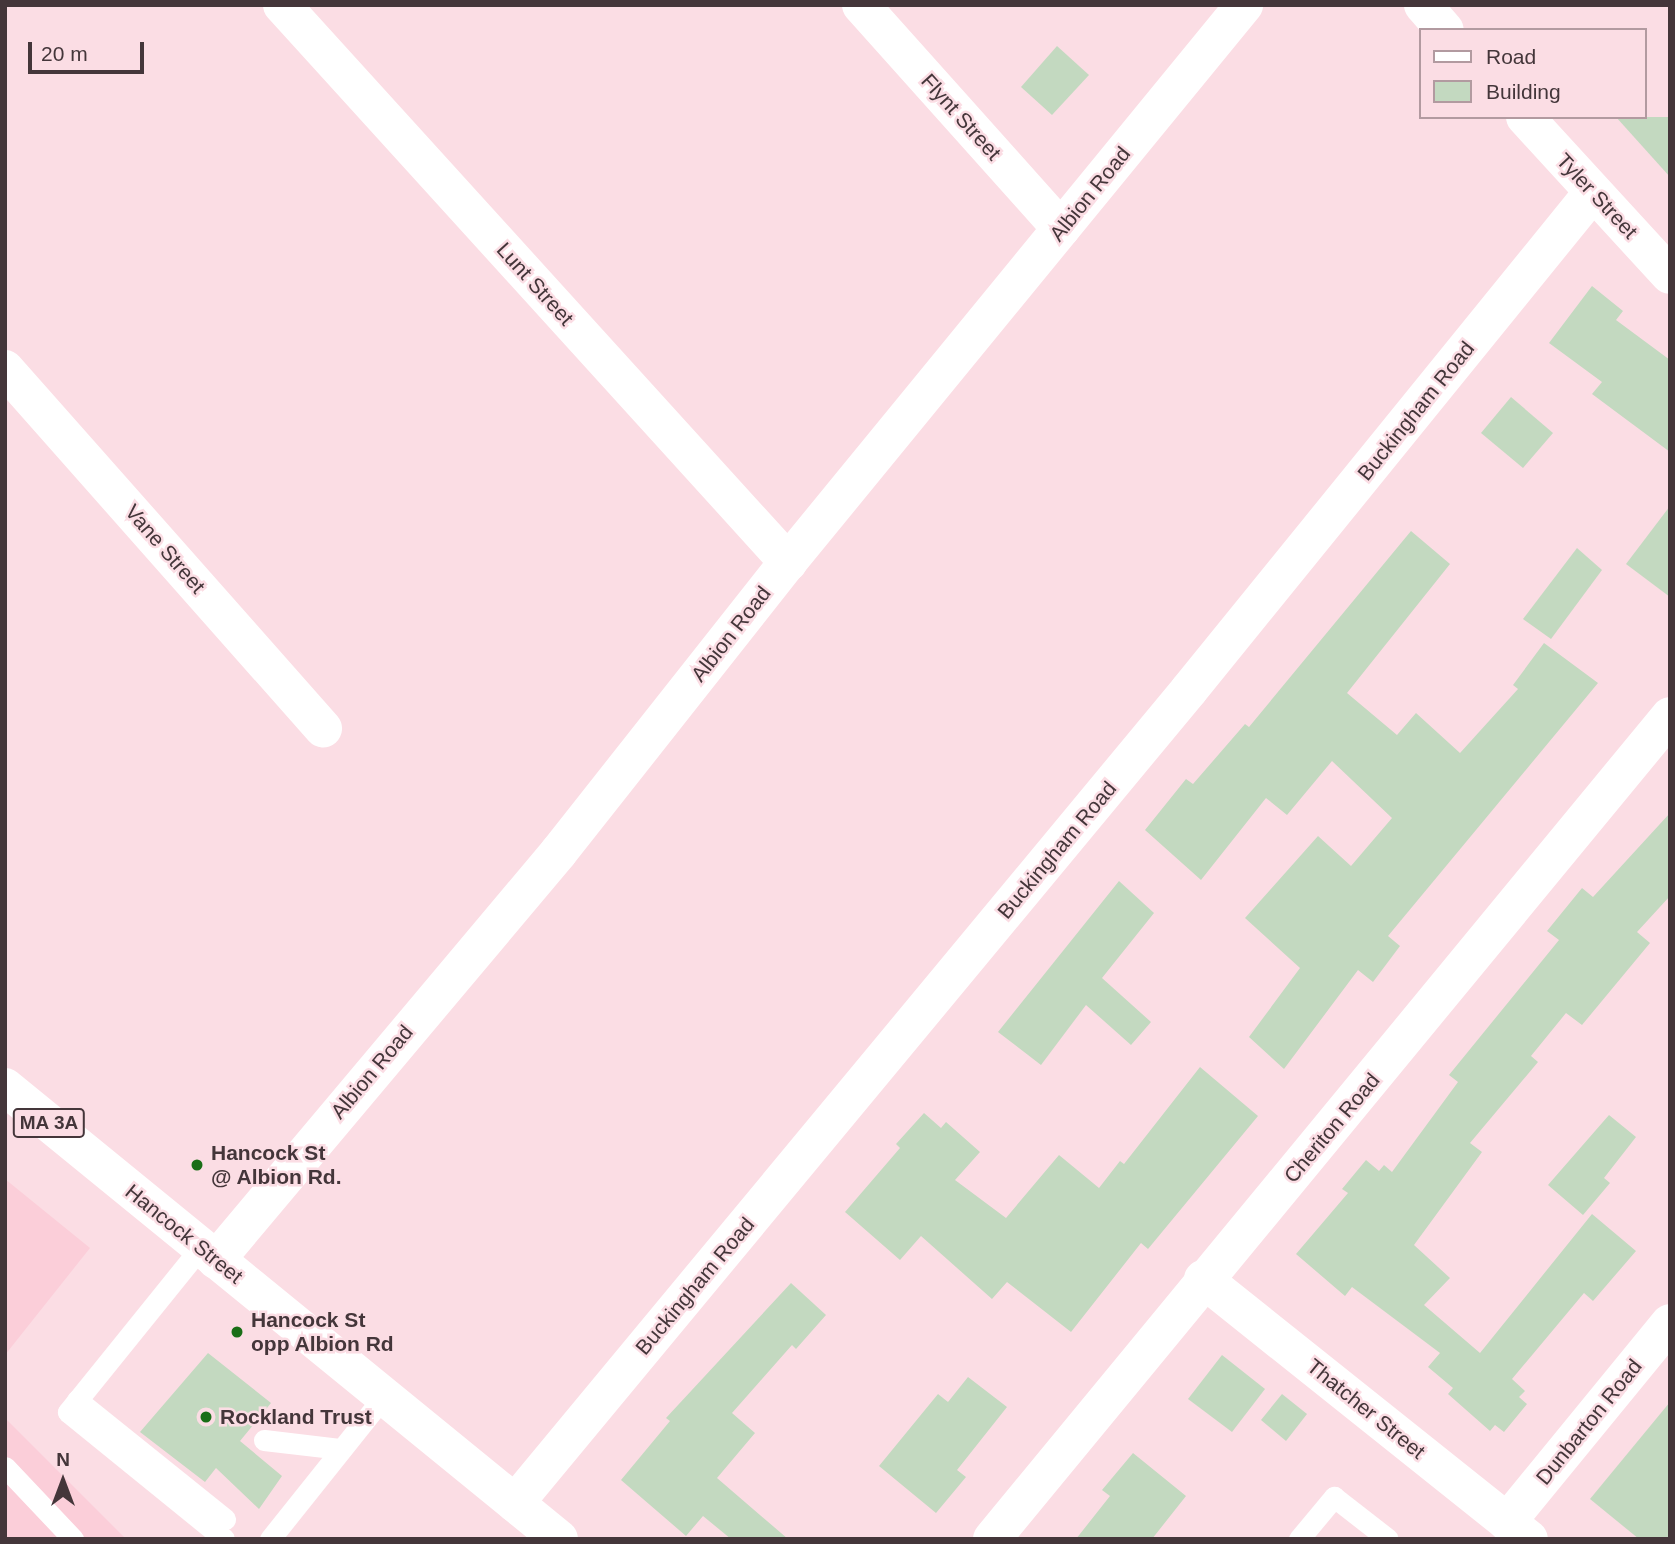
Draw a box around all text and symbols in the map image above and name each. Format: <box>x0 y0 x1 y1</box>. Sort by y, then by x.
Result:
scale bar <box>32 28 147 72</box>
legend <box>1420 28 1647 119</box>
text: 20 m <box>41 42 88 65</box>
text: Road <box>1486 45 1536 68</box>
street label: Flynt Street <box>916 69 1006 165</box>
text: Building <box>1486 80 1561 103</box>
street label: Albion Road <box>1044 142 1136 246</box>
street label: Tyler Street <box>1551 148 1643 244</box>
street label: Lunt Street <box>491 237 579 331</box>
street label: Buckingham Road <box>1352 336 1480 486</box>
street label: Vane Street <box>120 499 210 599</box>
street label: Albion Road <box>686 581 776 687</box>
street label: Buckingham Road <box>992 776 1122 924</box>
street label: Albion Road <box>326 1020 418 1124</box>
street label: Cheriton Road <box>1279 1068 1385 1188</box>
road number: MA 3A <box>12 1107 86 1138</box>
place label: Hancock St @ Albion Rd. <box>211 1140 342 1190</box>
marker: Hancock St @ Albion Rd. <box>189 1157 205 1173</box>
street label: Hancock Street <box>120 1179 248 1289</box>
street label: Buckingham Road <box>630 1212 760 1360</box>
place label: Hancock St opp Albion Rd <box>251 1307 394 1357</box>
marker: Hancock St opp Albion Rd <box>229 1324 245 1340</box>
street label: Thatcher Street <box>1302 1354 1430 1464</box>
street label: Dunbarton Road <box>1531 1354 1647 1490</box>
place label: Rockland Trust <box>220 1404 372 1430</box>
marker: Rockland Trust <box>198 1409 214 1425</box>
north arrow <box>28 1446 98 1516</box>
text: N <box>56 1449 70 1470</box>

